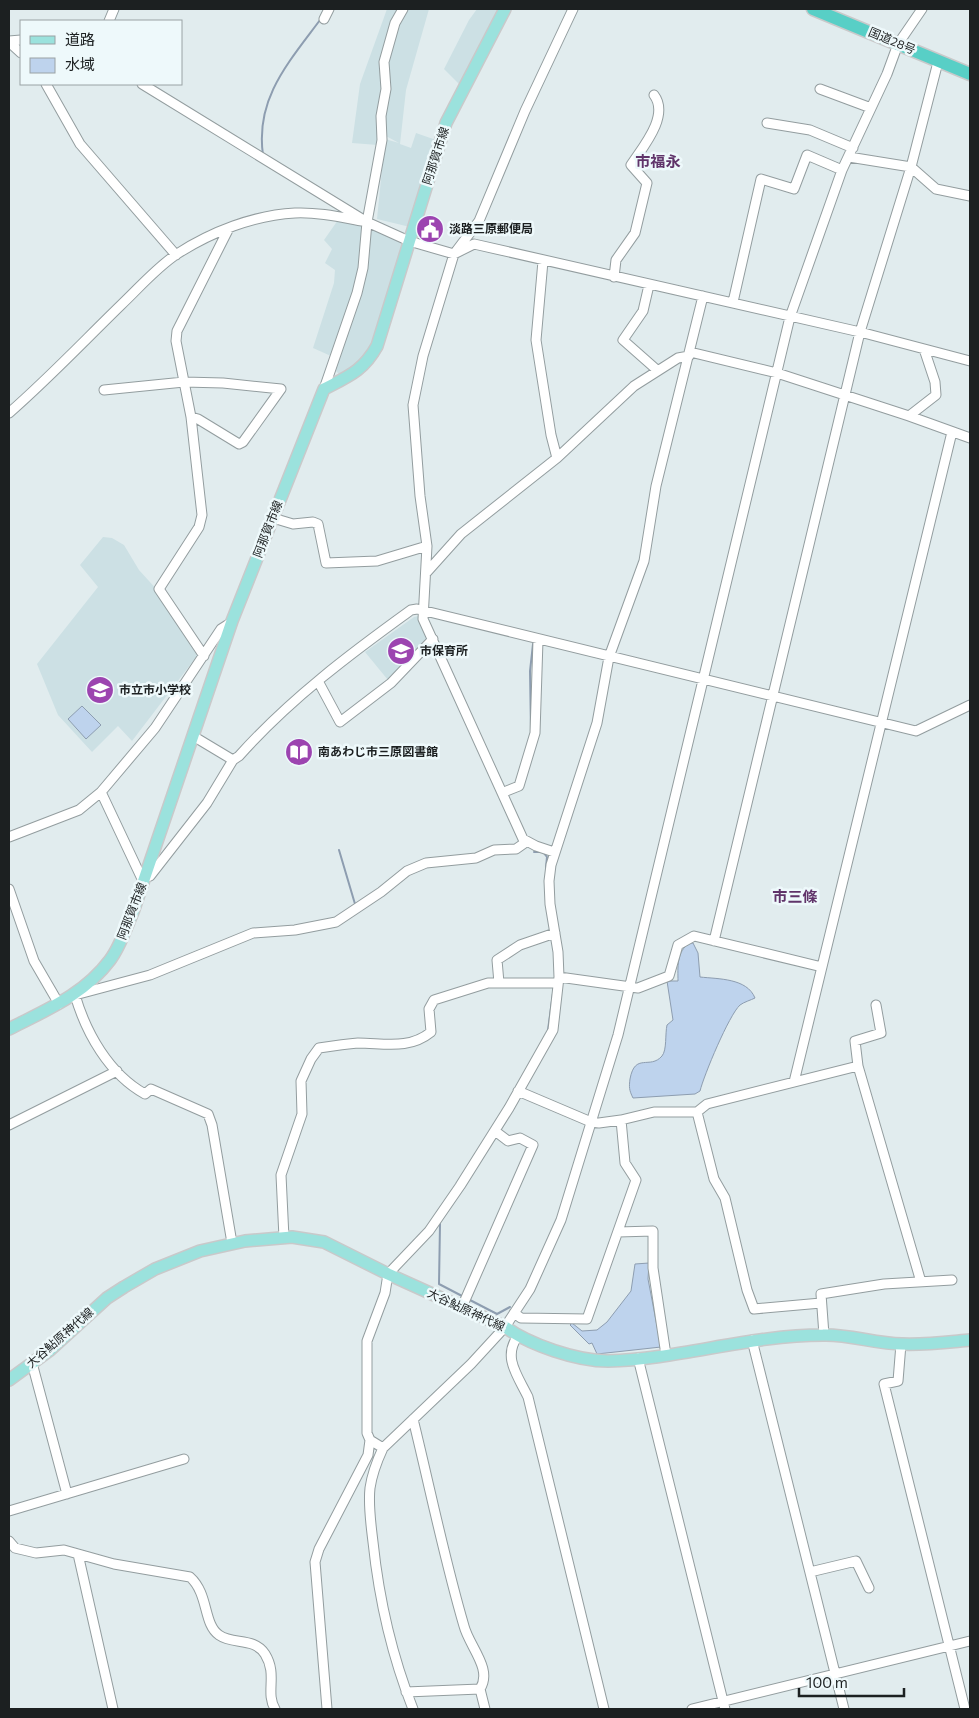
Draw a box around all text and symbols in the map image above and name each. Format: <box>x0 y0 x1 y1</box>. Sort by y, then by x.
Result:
legend <box>20 20 182 85</box>
street label: 国道28号 <box>867 24 918 56</box>
text: 道路 <box>65 30 95 48</box>
text: 水域 <box>65 55 95 73</box>
street label: 阿那賀市線 <box>419 125 451 186</box>
district label: 市福永 <box>635 152 681 170</box>
public building icon: 淡路三原郵便局 <box>415 214 445 244</box>
place label: 淡路三原郵便局 <box>449 221 533 235</box>
street label: 阿那賀市線 <box>250 498 284 559</box>
school or university icon: 市保育所 <box>386 636 416 666</box>
place label: 市保育所 <box>420 643 468 657</box>
school or university icon: 市立市小学校 <box>85 675 115 705</box>
place label: 市立市小学校 <box>119 682 191 696</box>
library icon: 南あわじ市三原図書館 <box>284 737 314 767</box>
place label: 南あわじ市三原図書館 <box>318 744 438 758</box>
street label: 阿那賀市線 <box>114 880 148 941</box>
district label: 市三條 <box>772 887 818 905</box>
street label: 大谷鮎原神代線 <box>425 1285 507 1333</box>
street label: 大谷鮎原神代線 <box>23 1304 96 1370</box>
scale bar <box>799 1666 904 1698</box>
text: 100 m <box>806 1673 848 1691</box>

